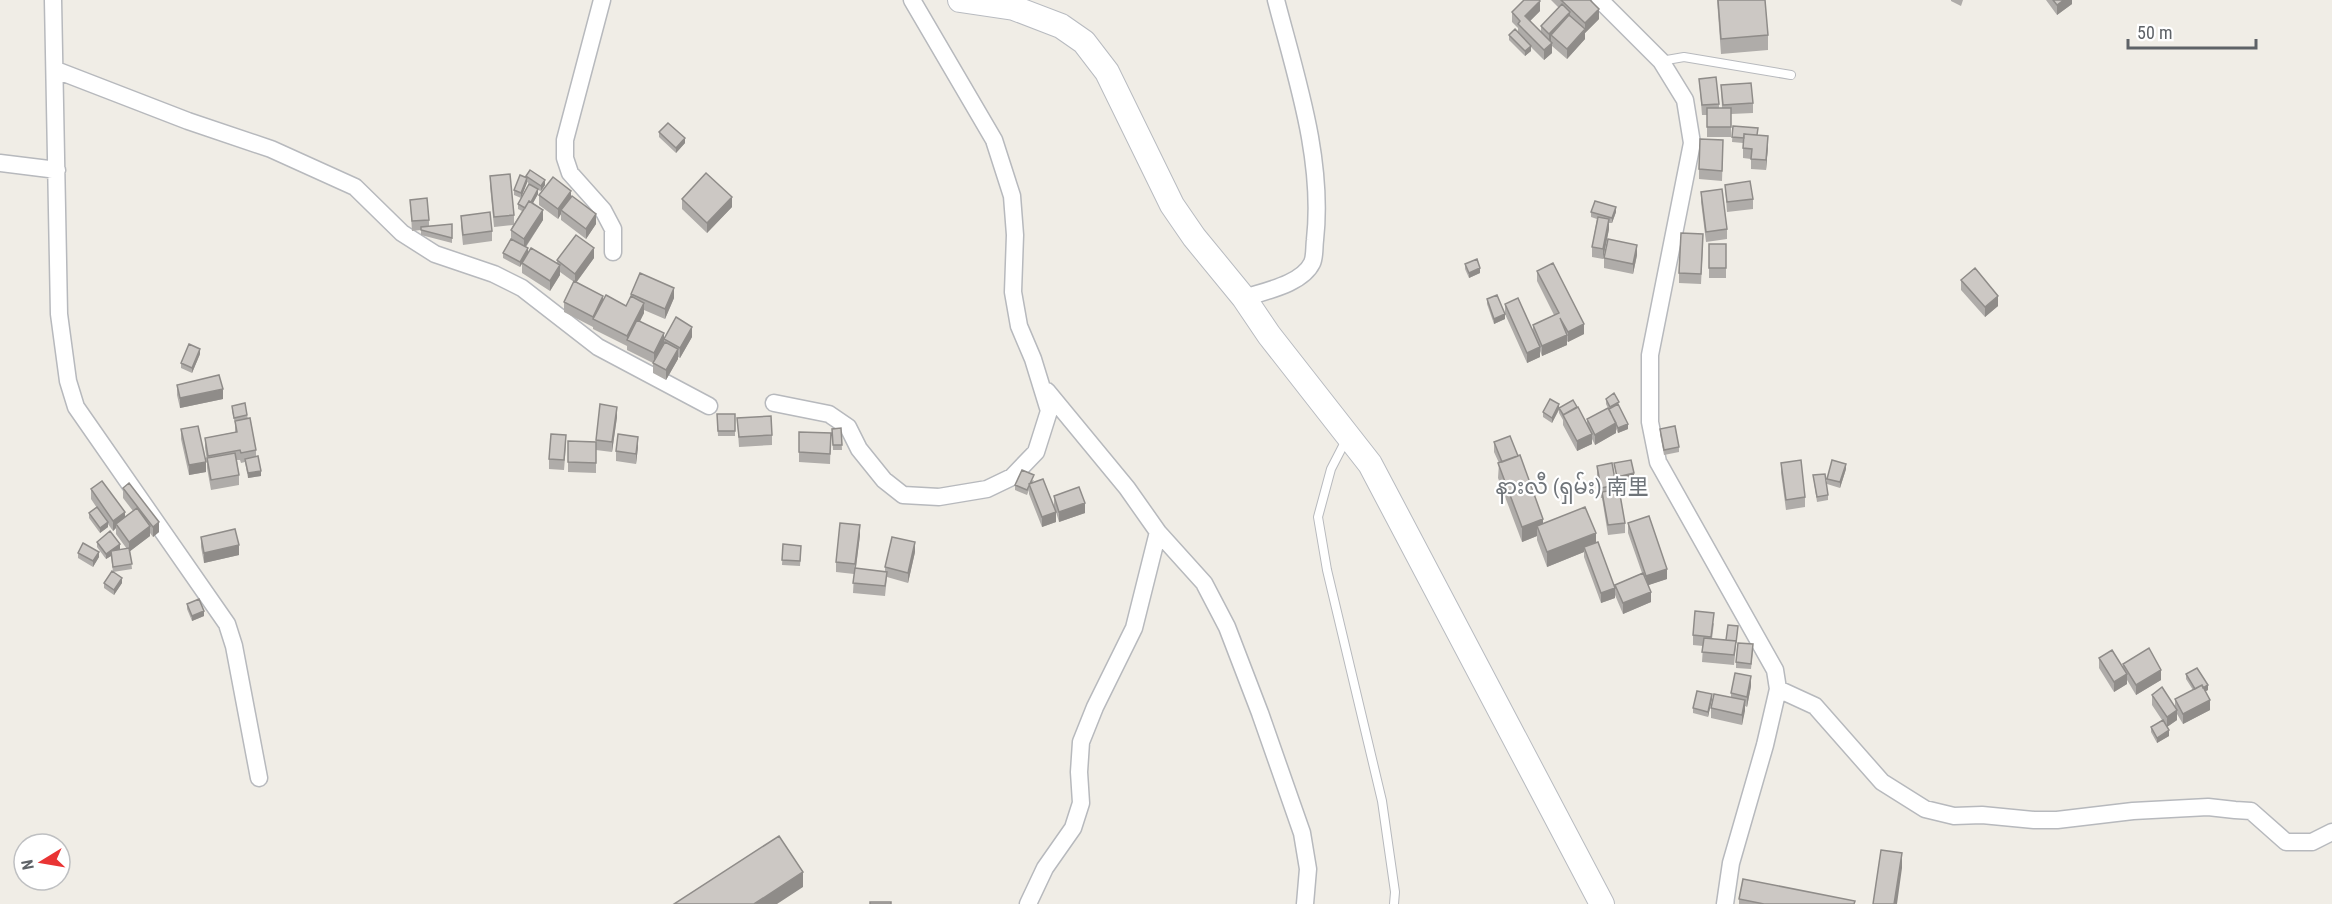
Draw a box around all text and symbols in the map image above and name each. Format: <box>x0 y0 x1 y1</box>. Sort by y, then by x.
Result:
scale bar <box>2128 12 2256 50</box>
text: 50 m <box>2137 22 2172 43</box>
district label: နားလီ (ရှမ်း) 南里 <box>1495 471 1649 504</box>
north arrow <box>12 832 72 892</box>
text: N <box>18 858 38 871</box>

